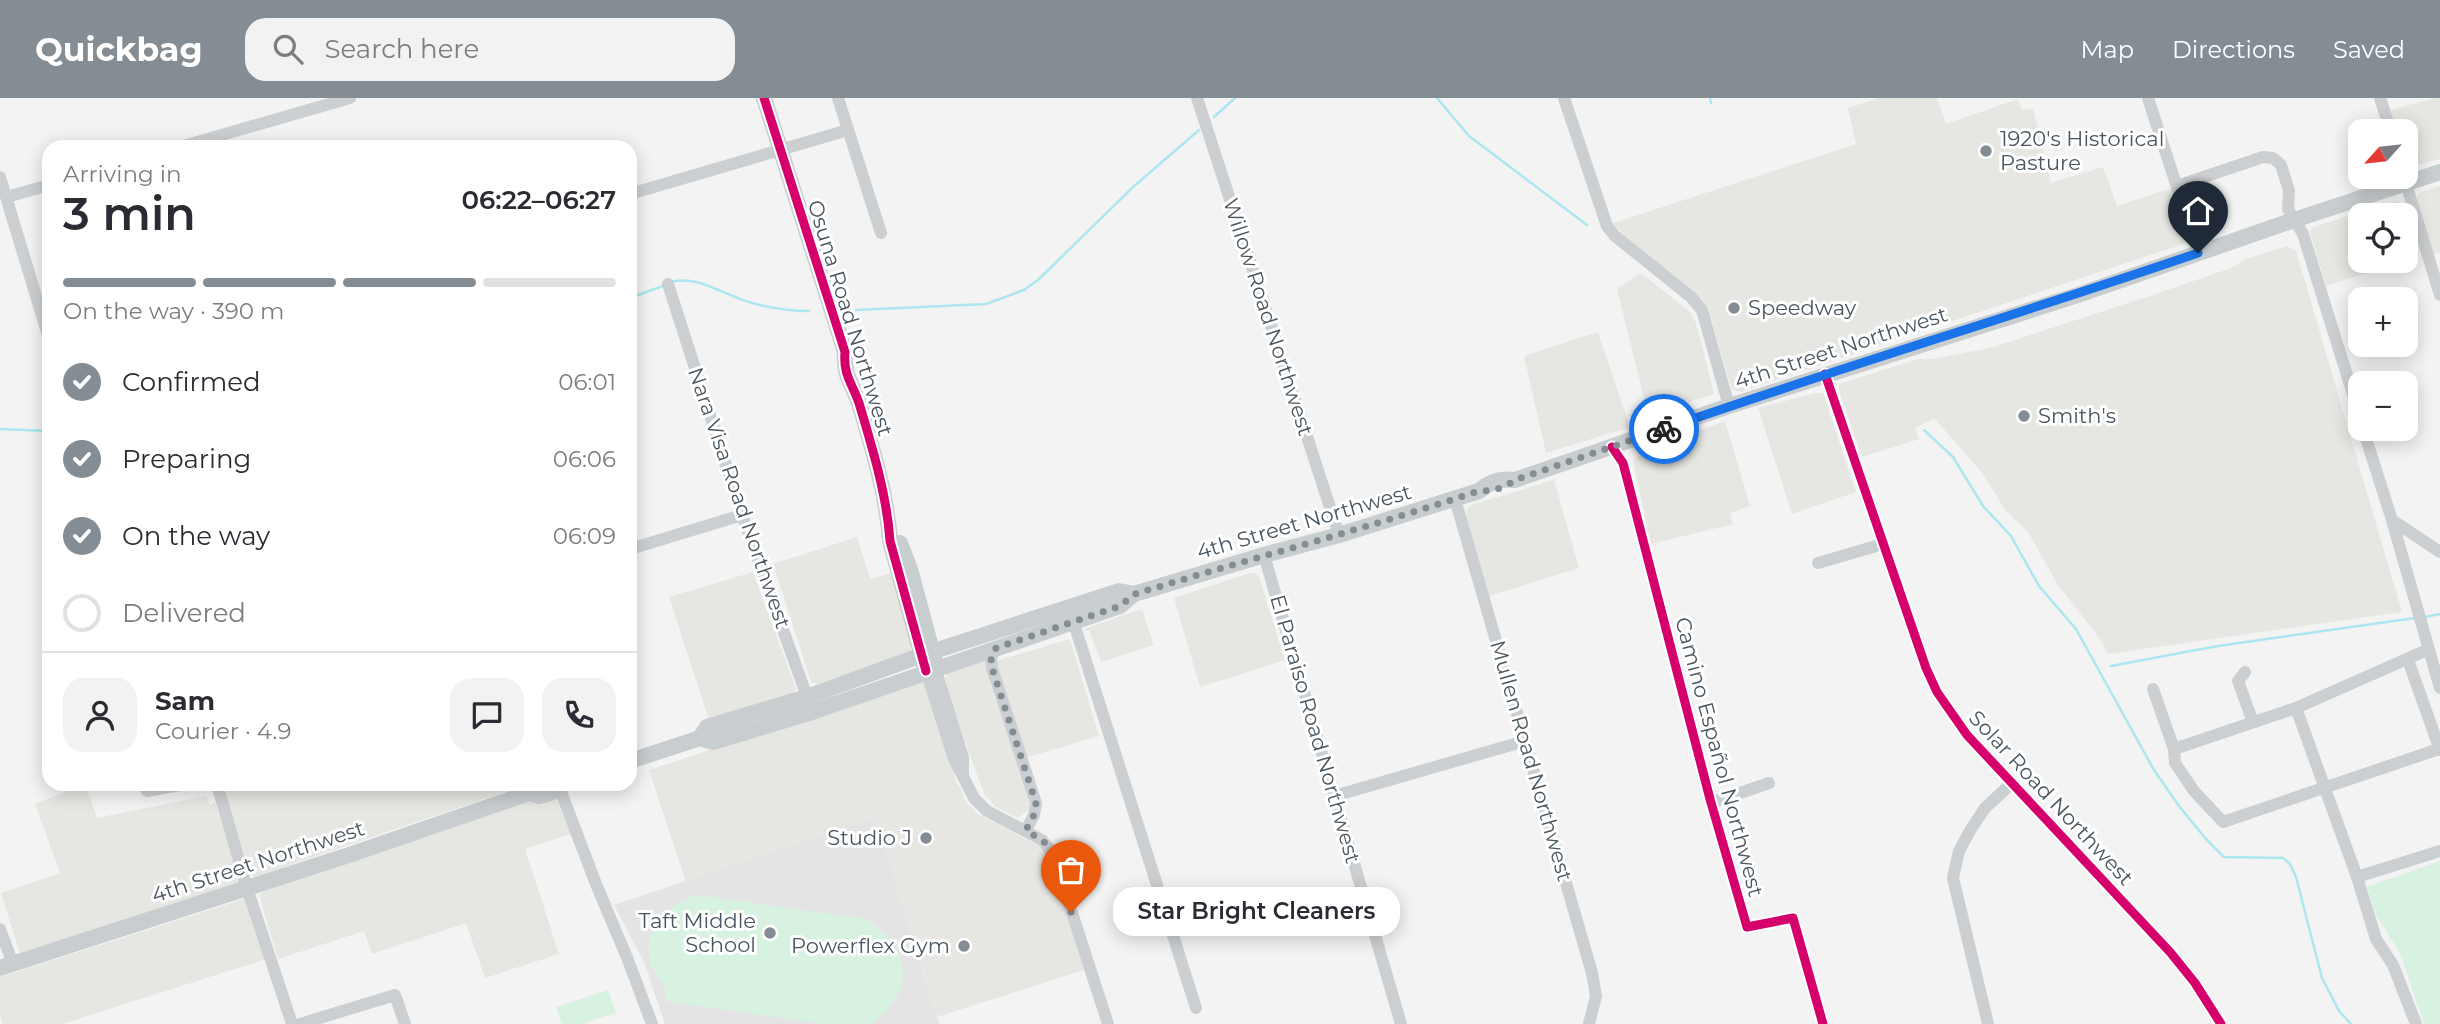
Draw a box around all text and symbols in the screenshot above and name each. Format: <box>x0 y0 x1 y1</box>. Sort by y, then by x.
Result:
search box <box>245 18 735 81</box>
text: Quickbag <box>35 29 203 69</box>
icon: search <box>269 30 307 68</box>
text: Search here <box>325 33 479 65</box>
text: Map <box>2081 35 2134 64</box>
text: Directions <box>2172 35 2295 64</box>
text: Saved <box>2333 35 2405 64</box>
north arrow <box>2348 119 2418 189</box>
map controls <box>2348 119 2418 441</box>
place label: 1920's Historical Pasture <box>2000 126 2164 175</box>
marker: 1920's Historical Pasture <box>1978 143 1994 159</box>
text: Arriving in <box>63 160 182 188</box>
pin <box>2168 181 2228 253</box>
text: 06:22–06:27 <box>462 184 616 216</box>
text: 3 min <box>63 185 196 242</box>
icon: home <box>2179 192 2217 230</box>
street label: Willow Road Northwest <box>1218 195 1319 439</box>
street label: Osuna Road Northwest <box>803 197 898 439</box>
button: locate <box>2348 203 2418 273</box>
button: + <box>2348 287 2418 357</box>
place label: Speedway <box>1748 295 1857 320</box>
text: On the way · 390 m <box>63 297 285 325</box>
marker: Speedway <box>1726 300 1742 316</box>
street label: 4th Street Northwest <box>1731 301 1950 394</box>
icon: check <box>63 363 101 401</box>
street label: Nara Visa Road Northwest <box>683 364 796 632</box>
text: Confirmed <box>122 366 261 398</box>
text: 06:01 <box>558 368 616 396</box>
button: − <box>2348 371 2418 441</box>
courier <box>1629 394 1699 464</box>
place label: Smith's <box>2038 403 2116 428</box>
marker: Smith's <box>2016 408 2032 424</box>
icon: bike <box>1645 410 1683 448</box>
icon: check <box>63 440 101 478</box>
text: Preparing <box>122 443 251 475</box>
text: 06:06 <box>553 445 616 473</box>
street label: 4th Street Northwest <box>1194 479 1414 564</box>
icon: check <box>63 517 101 555</box>
text: On the way <box>122 520 270 552</box>
text: 06:09 <box>553 522 616 550</box>
street label: El Paraiso Road Northwest <box>1265 592 1366 866</box>
text: Delivered <box>122 597 246 629</box>
street label: Camino Español Northwest <box>1670 614 1769 899</box>
street label: Mullen Road Northwest <box>1485 638 1578 884</box>
button: person <box>63 678 137 752</box>
button: chat <box>450 678 524 752</box>
button: phone <box>542 678 616 752</box>
text: Sam <box>155 685 215 717</box>
street label: Solar Road Northwest <box>1964 705 2139 890</box>
text: Courier · 4.9 <box>155 717 291 745</box>
street label: 4th Street Northwest <box>148 815 367 908</box>
place label: Studio J <box>827 825 912 850</box>
marker: Studio J <box>918 830 934 846</box>
pin <box>1041 840 1101 912</box>
icon: bag <box>1052 851 1090 889</box>
callout: Star Bright Cleaners <box>1113 888 1400 936</box>
text: Star Bright Cleaners <box>1138 897 1375 925</box>
place label: Taft Middle School <box>639 908 756 957</box>
marker: Taft Middle School <box>762 925 778 941</box>
place label: Powerflex Gym <box>791 933 950 958</box>
marker: Powerflex Gym <box>956 938 972 954</box>

